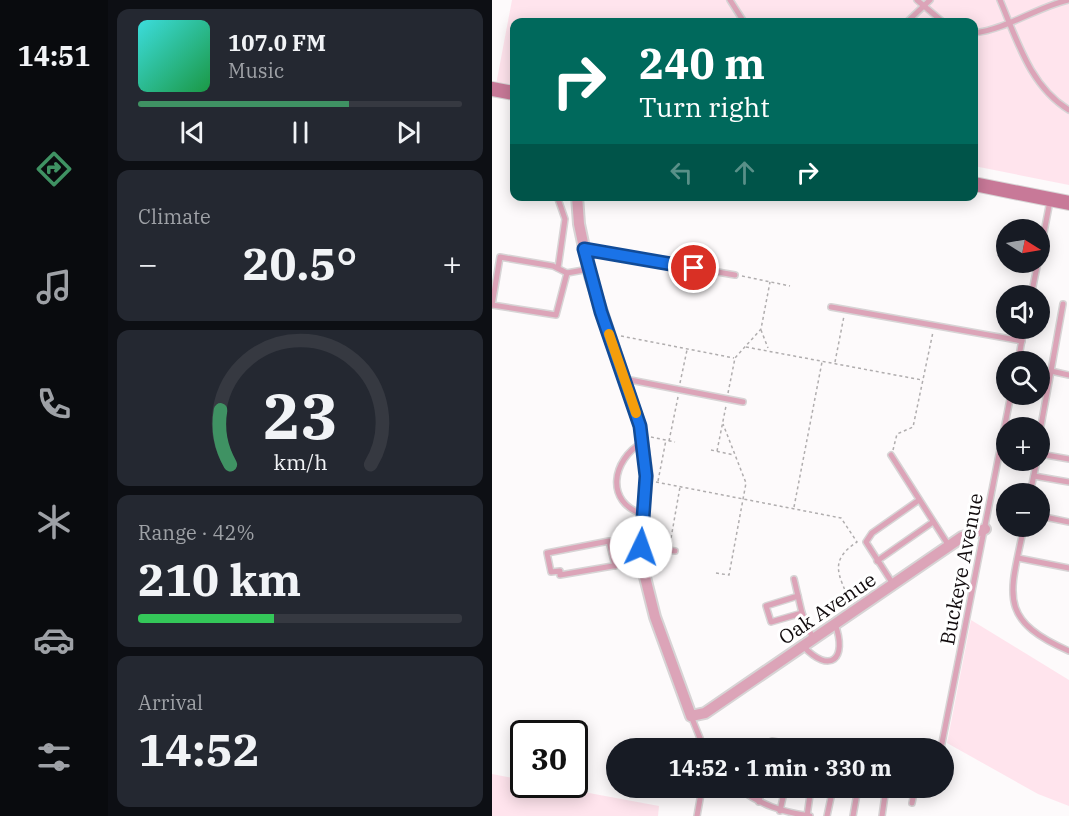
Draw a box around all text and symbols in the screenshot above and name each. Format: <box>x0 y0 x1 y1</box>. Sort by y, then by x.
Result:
text: 107.0 FM <box>228 28 326 57</box>
text: 240 m <box>639 36 765 91</box>
text: 14:51 <box>18 38 90 73</box>
icon: right <box>540 42 618 120</box>
text: Music <box>228 57 284 84</box>
text: Turn right <box>639 89 770 124</box>
icon: previous <box>176 116 209 149</box>
icon: pause <box>284 116 317 149</box>
icon: next <box>392 116 425 149</box>
icon: directions <box>33 148 75 190</box>
icon: left <box>665 156 698 189</box>
icon: ahead <box>728 156 761 189</box>
icon: right <box>791 156 824 189</box>
text: Climate <box>138 203 211 230</box>
north arrow <box>996 219 1050 273</box>
map controls <box>996 219 1050 537</box>
text: 20.5° <box>243 234 357 292</box>
text: − <box>138 242 158 285</box>
text: + <box>442 242 462 285</box>
pin <box>668 242 719 293</box>
icon: arrive <box>677 251 710 284</box>
icon: music <box>33 266 75 308</box>
button: sound <box>996 285 1050 339</box>
button: search <box>996 351 1050 405</box>
text: 23 <box>263 375 337 456</box>
icon: phone <box>33 383 75 425</box>
button: + <box>996 417 1050 471</box>
text: km/h <box>273 448 327 476</box>
button: − <box>996 483 1050 537</box>
street label: Buckeye Avenue <box>933 491 989 647</box>
icon: climate <box>33 501 75 543</box>
position arrow <box>609 515 673 579</box>
text: Range · 42% <box>138 519 255 546</box>
text: 210 km <box>138 550 301 608</box>
street label: Oak Avenue <box>773 566 881 650</box>
icon: car <box>33 619 75 661</box>
text: Arrival <box>138 689 203 716</box>
text: 14:52 <box>138 720 260 778</box>
speed limit sign: 30 <box>510 720 588 798</box>
icon: filters <box>33 736 75 778</box>
text: 14:52 · 1 min · 330 m <box>668 753 892 782</box>

